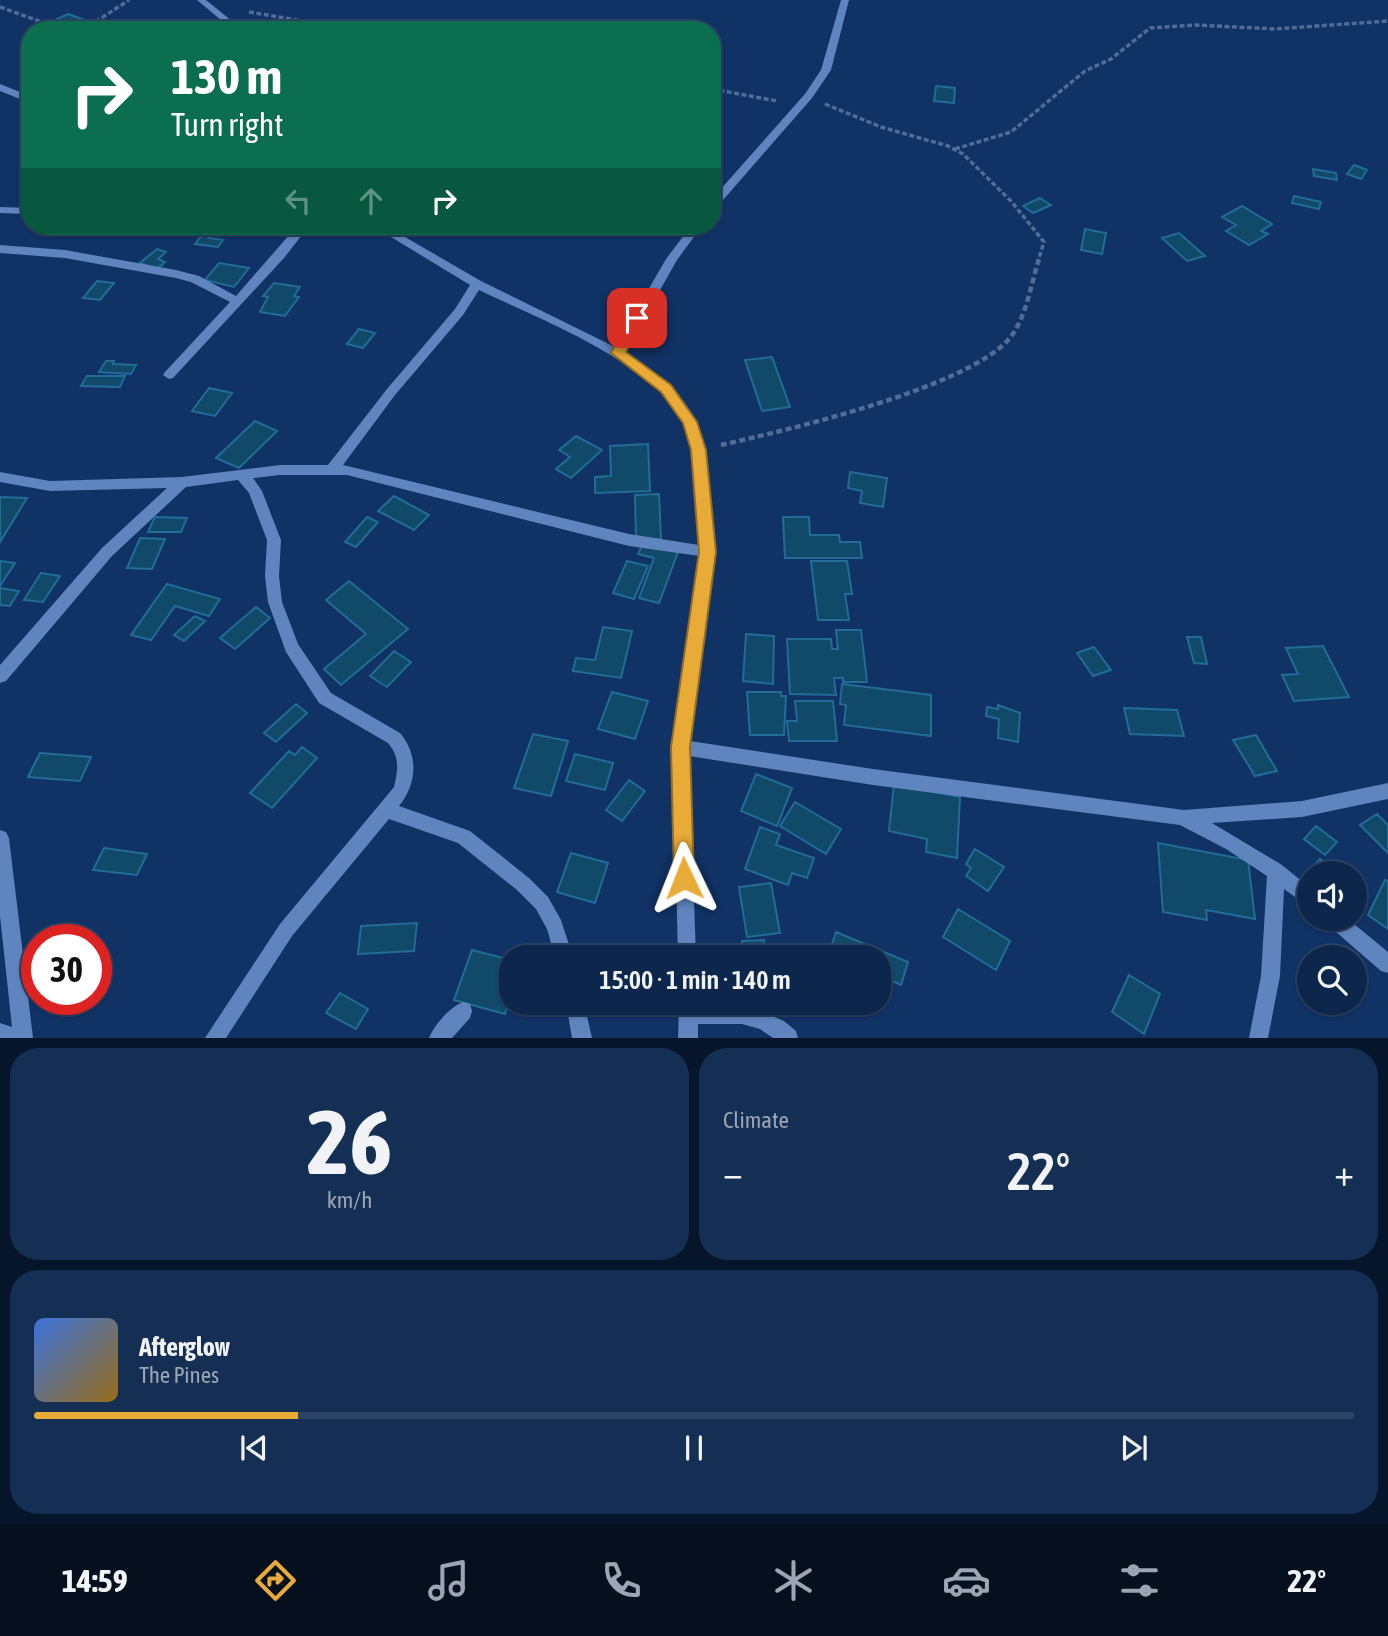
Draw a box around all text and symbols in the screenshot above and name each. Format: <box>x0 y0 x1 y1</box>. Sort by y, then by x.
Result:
text: 130 m <box>171 48 282 104</box>
icon: right <box>56 49 147 140</box>
text: Turn right <box>171 106 284 143</box>
icon: left <box>279 182 317 220</box>
icon: ahead <box>352 182 390 220</box>
icon: right <box>425 182 463 220</box>
pin <box>607 288 667 348</box>
icon: arrive <box>618 299 656 337</box>
position arrow <box>647 841 721 915</box>
map controls <box>1297 861 1367 1015</box>
button: sound <box>1297 861 1367 931</box>
speed limit sign: 30 <box>21 924 112 1015</box>
button: search <box>1297 945 1367 1015</box>
text: 15:00 · 1 min · 140 m <box>599 965 791 995</box>
text: 26 <box>307 1089 392 1193</box>
text: Climate <box>723 1107 789 1133</box>
text: 22° <box>1007 1141 1070 1201</box>
text: − <box>723 1151 743 1194</box>
text: + <box>1334 1151 1354 1194</box>
text: km/h <box>327 1187 372 1213</box>
text: Afterglow <box>139 1332 230 1362</box>
text: The Pines <box>139 1362 219 1388</box>
icon: previous <box>235 1429 273 1467</box>
icon: pause <box>675 1429 713 1467</box>
icon: next <box>1115 1429 1153 1467</box>
icon: directions <box>251 1556 300 1605</box>
icon: music <box>424 1556 473 1605</box>
icon: phone <box>597 1556 646 1605</box>
icon: climate <box>769 1556 818 1605</box>
icon: car <box>942 1556 991 1605</box>
icon: filters <box>1115 1556 1164 1605</box>
text: 14:59 <box>62 1562 128 1599</box>
text: 22° <box>1287 1562 1326 1599</box>

